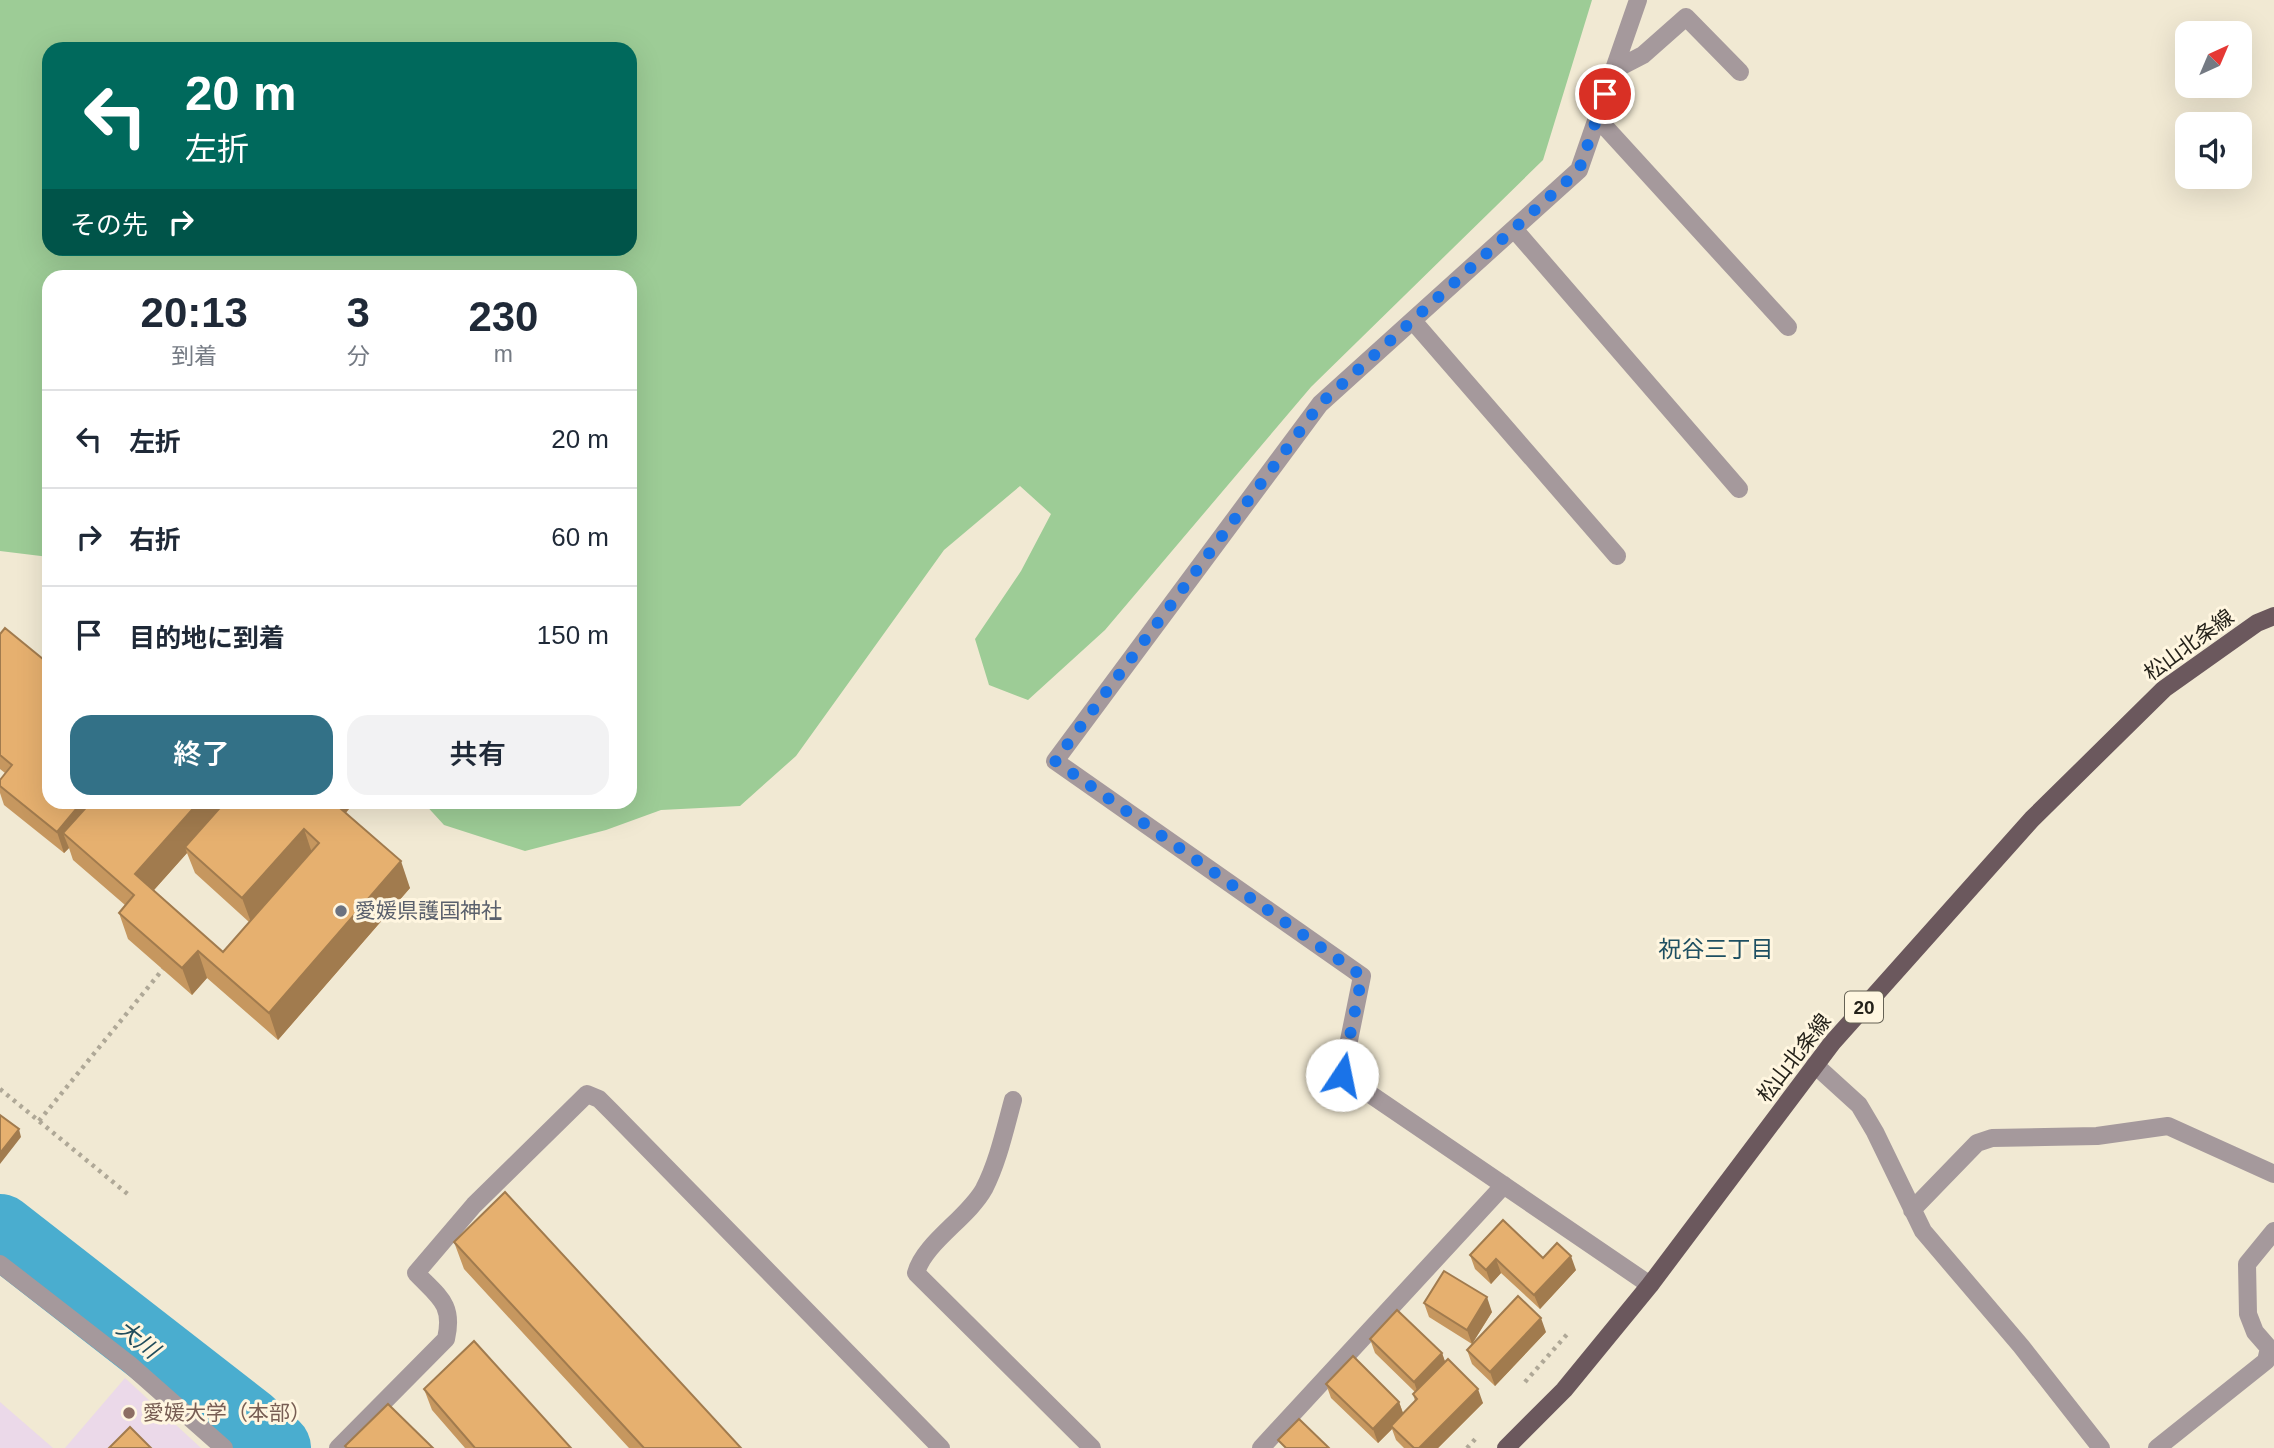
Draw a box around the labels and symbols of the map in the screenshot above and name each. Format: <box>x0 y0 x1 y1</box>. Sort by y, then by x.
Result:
north arrow <box>2175 21 2252 98</box>
pin <box>1575 64 1635 124</box>
street label: 松山北条線 <box>2139 604 2238 685</box>
place label: 愛媛県護国神社 <box>355 899 502 922</box>
marker: 愛媛県護国神社 <box>333 903 349 919</box>
district label: 祝谷三丁目 <box>1659 936 1774 962</box>
road number: 20 <box>1845 992 1883 1023</box>
street label: 松山北条線 <box>1752 1009 1835 1106</box>
position arrow <box>1305 1038 1379 1112</box>
water label: 大川 <box>112 1315 166 1365</box>
place label: 愛媛大学（本部） <box>143 1401 311 1424</box>
marker: 愛媛大学（本部） <box>121 1405 137 1421</box>

